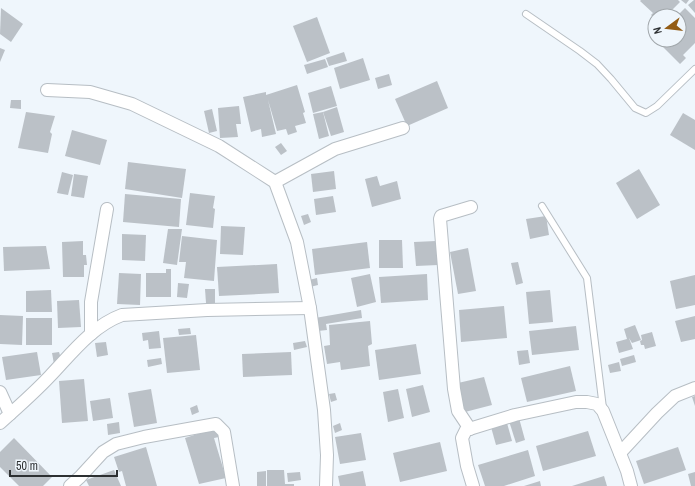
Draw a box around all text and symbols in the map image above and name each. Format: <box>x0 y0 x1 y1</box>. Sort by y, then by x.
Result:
north arrow <box>647 8 687 48</box>
text: N <box>650 26 665 36</box>
scale bar <box>10 452 117 478</box>
text: 50 m <box>16 458 38 474</box>

